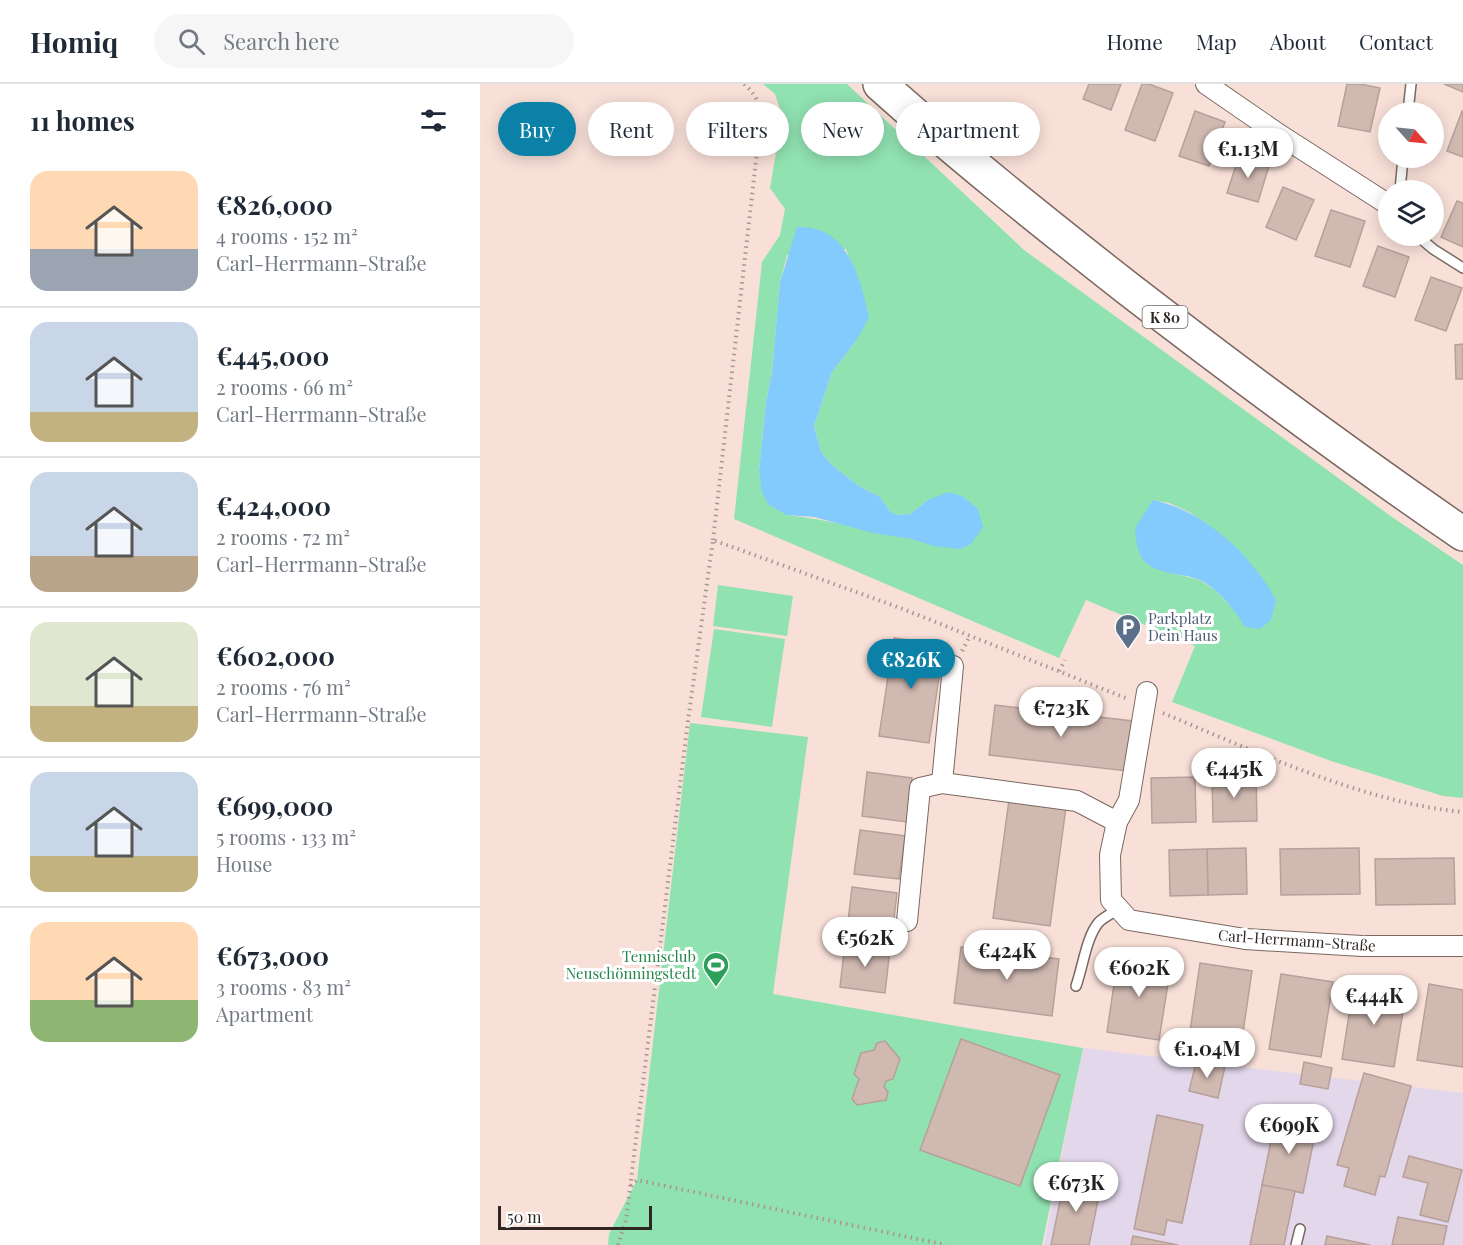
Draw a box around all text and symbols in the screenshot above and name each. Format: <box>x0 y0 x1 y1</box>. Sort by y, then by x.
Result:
search box <box>154 14 574 68</box>
text: Homiq <box>30 23 118 60</box>
icon: search <box>175 25 208 58</box>
text: Search here <box>223 26 340 56</box>
text: Home <box>1107 27 1163 55</box>
text: Map <box>1196 27 1237 55</box>
text: About <box>1270 27 1326 55</box>
text: Contact <box>1359 27 1433 55</box>
chip: Buy <box>498 102 576 156</box>
chip: Rent <box>588 102 674 156</box>
chip: Filters <box>686 102 789 156</box>
chip: New <box>801 102 884 156</box>
chip: Apartment <box>896 102 1040 156</box>
north arrow <box>1378 102 1444 168</box>
map controls <box>1378 102 1444 246</box>
text: 11 homes <box>30 103 135 138</box>
icon: filters <box>417 104 450 137</box>
pin: €1.13M <box>1199 128 1297 179</box>
text: €1.13M <box>1217 134 1279 161</box>
button: layers <box>1378 180 1444 246</box>
text: €826,000 <box>216 187 333 222</box>
icon: home <box>78 195 150 267</box>
text: 4 rooms · 152 m² <box>216 222 358 249</box>
text: Carl-Herrmann-Straße <box>216 249 427 276</box>
road number: K 80 <box>1142 306 1188 328</box>
text: €445,000 <box>216 338 329 373</box>
icon: home <box>78 346 150 418</box>
text: 2 rooms · 66 m² <box>216 373 353 400</box>
text: Carl-Herrmann-Straße <box>216 400 427 427</box>
text: €424,000 <box>216 488 331 523</box>
icon: home <box>78 496 150 568</box>
text: 2 rooms · 72 m² <box>216 523 350 550</box>
text: Carl-Herrmann-Straße <box>216 550 427 577</box>
place label: Parkplatz Dein Haus <box>1148 608 1218 645</box>
parking icon: Parkplatz Dein Haus <box>1113 612 1143 650</box>
text: €602,000 <box>216 638 335 673</box>
pin: €826K <box>869 639 953 690</box>
text: €826K <box>881 645 941 672</box>
icon: home <box>78 646 150 718</box>
text: 2 rooms · 76 m² <box>216 673 351 700</box>
pin: €723K <box>1019 687 1103 738</box>
text: €723K <box>1033 693 1089 720</box>
text: Carl-Herrmann-Straße <box>216 700 427 727</box>
pin: €445K <box>1192 748 1276 799</box>
text: €445K <box>1205 754 1263 781</box>
text: €699,000 <box>216 788 333 823</box>
icon: home <box>78 796 150 868</box>
text: 5 rooms · 133 m² <box>216 823 356 850</box>
text: House <box>216 850 272 877</box>
pin: €562K <box>823 917 907 968</box>
text: €562K <box>836 923 894 950</box>
street label: Carl-Herrmann-Straße <box>1218 925 1376 955</box>
pin: €424K <box>965 930 1049 981</box>
text: €424K <box>978 936 1036 963</box>
text: €673,000 <box>216 938 329 973</box>
icon: home <box>78 946 150 1018</box>
place label: Tennisclub Neuschönningstedt <box>566 946 697 983</box>
pin: €602K <box>1097 947 1181 998</box>
sports icon: Tennisclub Neuschönningstedt <box>701 950 731 988</box>
text: €602K <box>1108 953 1170 980</box>
text: 3 rooms · 83 m² <box>216 973 351 1000</box>
pin: €444K <box>1332 975 1416 1026</box>
text: €444K <box>1345 981 1403 1008</box>
text: Apartment <box>216 1000 313 1027</box>
pin: €1.04M <box>1158 1028 1256 1079</box>
text: €1.04M <box>1173 1034 1241 1061</box>
pin: €699K <box>1247 1104 1331 1155</box>
text: €699K <box>1259 1110 1319 1137</box>
pin: €673K <box>1034 1162 1118 1213</box>
text: €673K <box>1047 1168 1105 1195</box>
scale bar <box>498 1203 652 1230</box>
text: 50 m <box>507 1206 541 1227</box>

